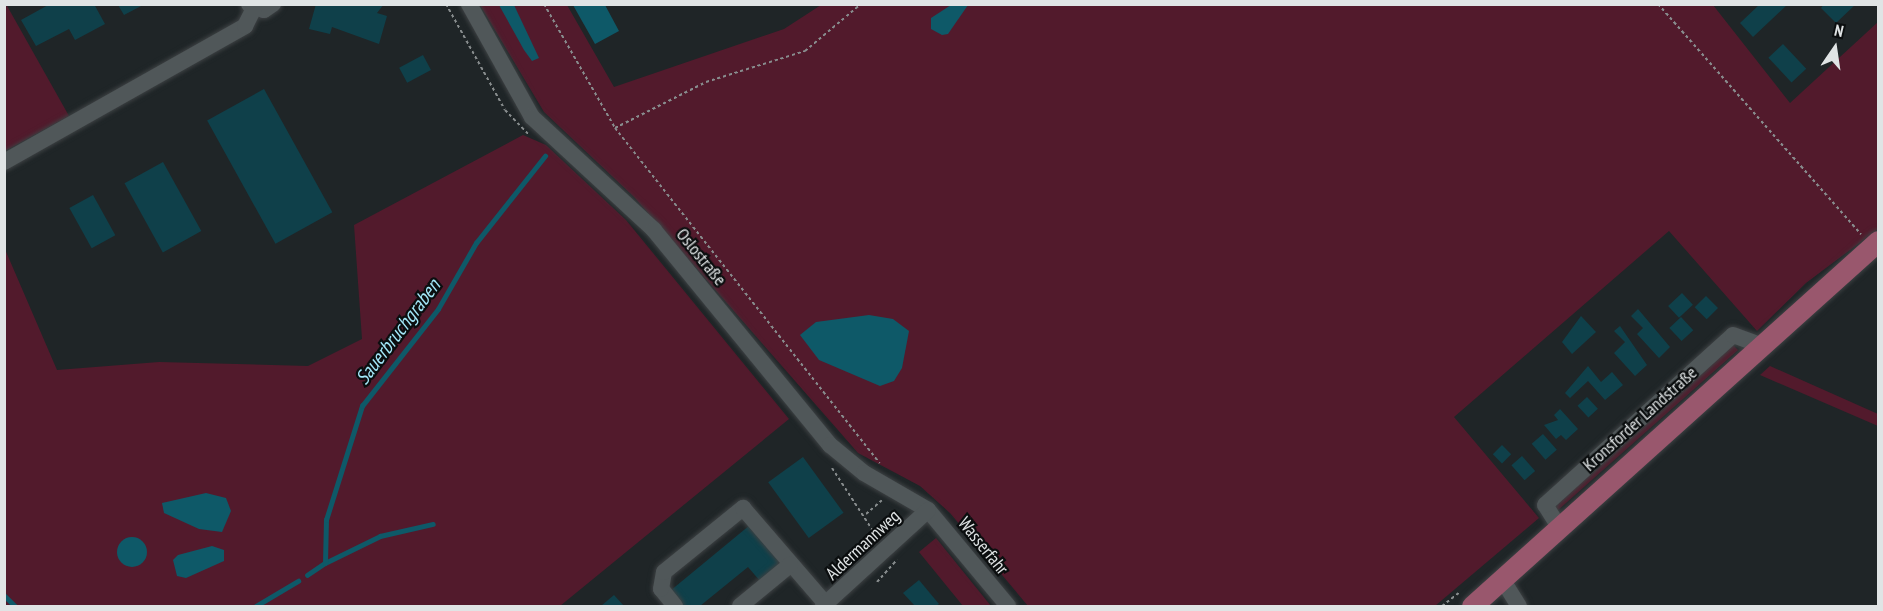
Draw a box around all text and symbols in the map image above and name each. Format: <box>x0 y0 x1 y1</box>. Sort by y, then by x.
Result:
north arrow <box>1805 18 1865 78</box>
text: N <box>1833 20 1846 41</box>
street label: Oslostraße <box>671 224 731 290</box>
water label: Sauerbruchgraben <box>351 275 445 389</box>
street label: Kronsforder Landstraße <box>1579 362 1701 476</box>
street label: Aldermannweg <box>822 505 904 585</box>
street label: Wasserfahr <box>953 513 1013 579</box>

